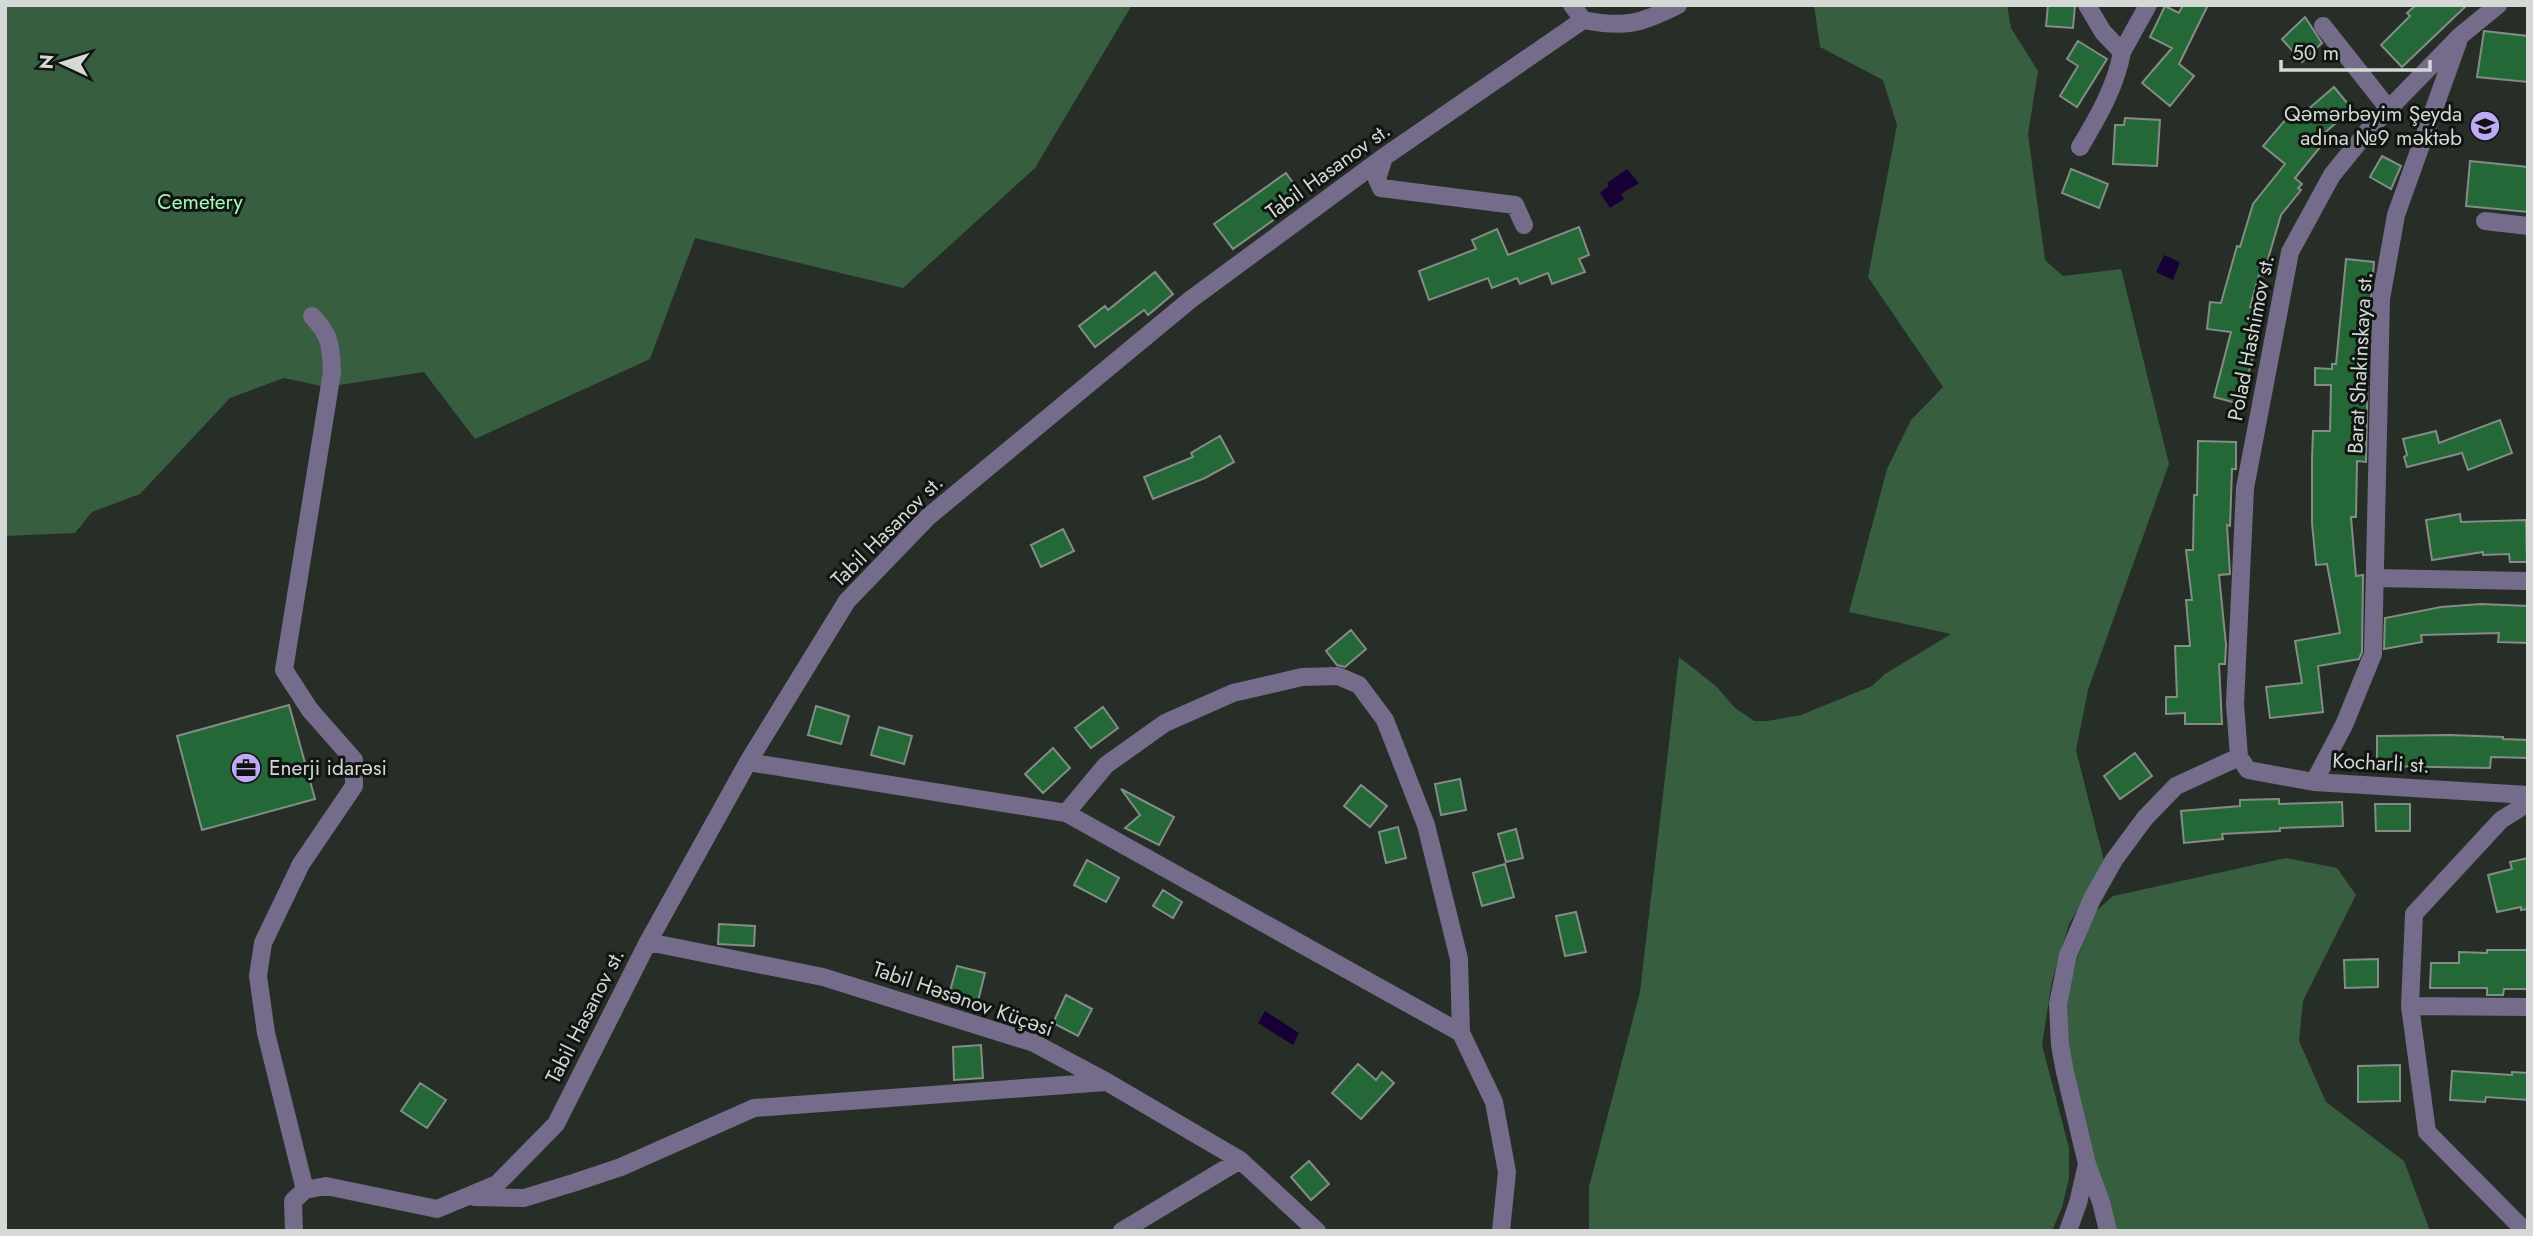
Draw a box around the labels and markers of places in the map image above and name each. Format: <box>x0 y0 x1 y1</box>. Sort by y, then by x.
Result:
place label: Qəmərbəyim Şeyda adına №9 məktəb <box>2284 99 2462 153</box>
school or university icon: Qəmərbəyim Şeyda adına №9 məktəb <box>2468 109 2502 143</box>
office icon: Enerji idarəsi <box>229 751 263 785</box>
place label: Enerji idarəsi <box>269 753 387 783</box>

